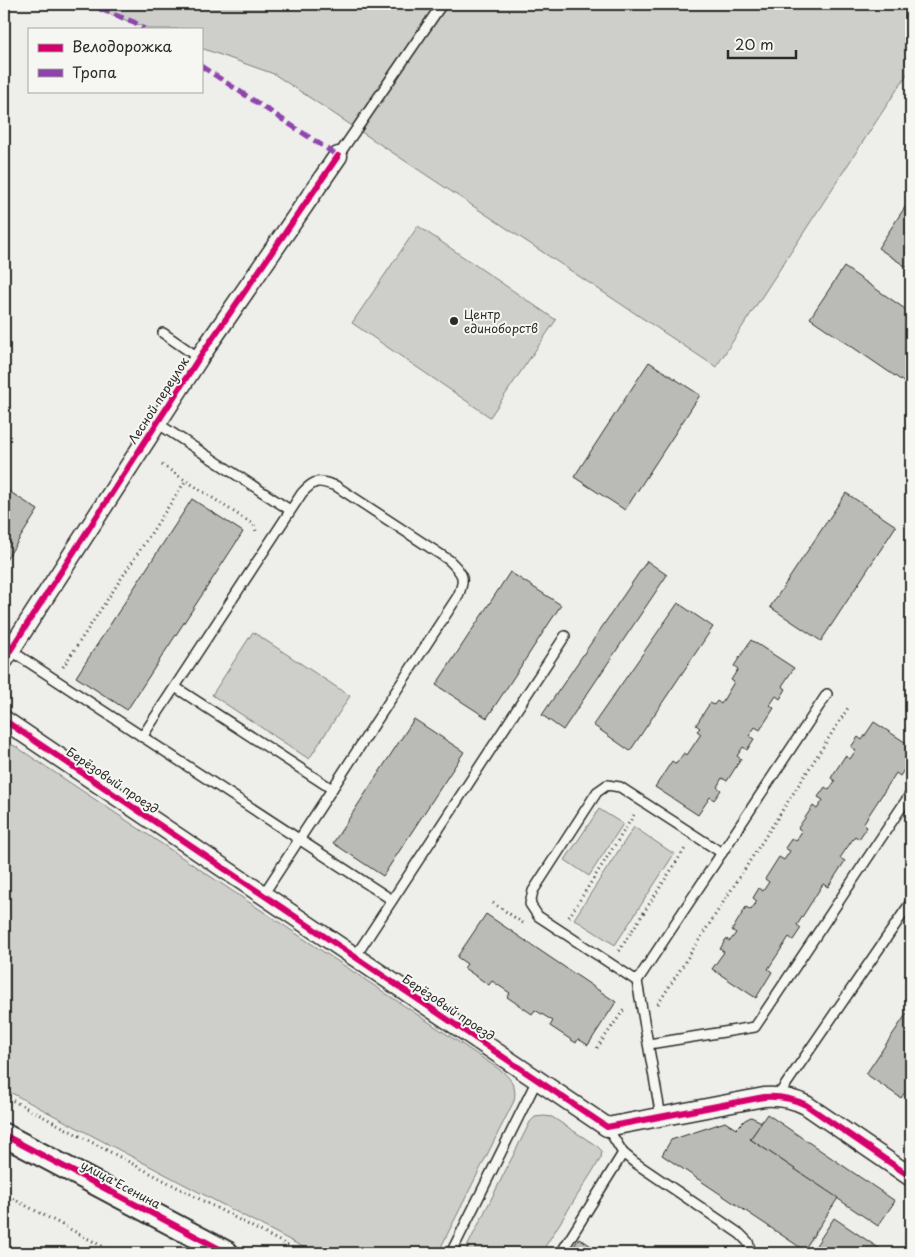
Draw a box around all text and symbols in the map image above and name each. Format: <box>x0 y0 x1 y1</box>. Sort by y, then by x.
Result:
legend <box>28 28 202 92</box>
scale bar <box>728 28 795 60</box>
text: 20 m <box>735 32 774 55</box>
text: Велодорожка <box>72 34 173 57</box>
text: Тропа <box>72 60 117 83</box>
place label: Центр единоборств <box>464 305 538 337</box>
marker: Центр единоборств <box>448 315 460 327</box>
street label: Лесной переулок <box>123 352 193 447</box>
street label: Берёзовый проезд <box>63 742 163 818</box>
street label: Берёзовый проезд <box>399 969 499 1045</box>
street label: улица Есенина <box>78 1155 164 1213</box>

